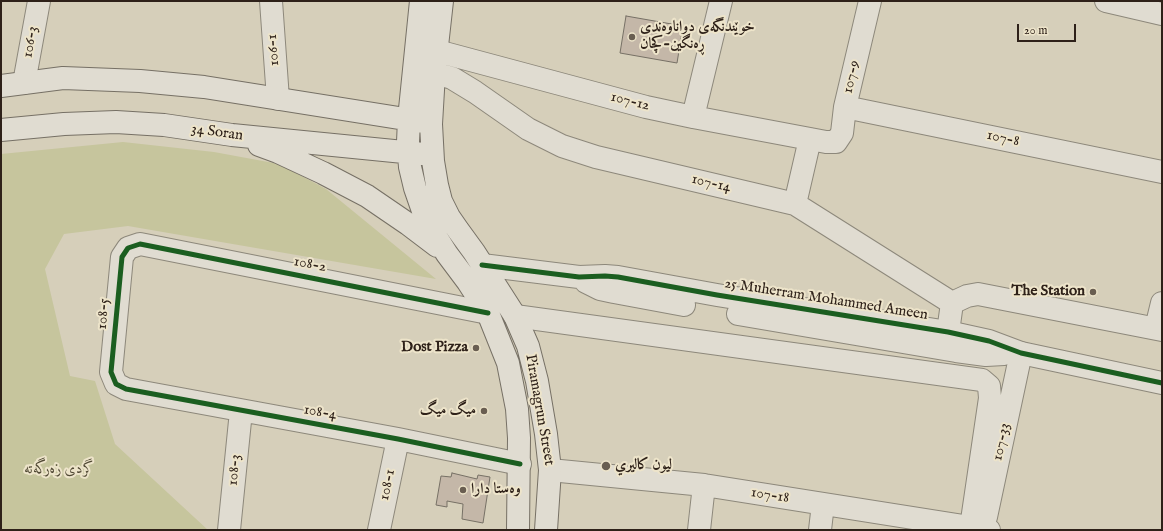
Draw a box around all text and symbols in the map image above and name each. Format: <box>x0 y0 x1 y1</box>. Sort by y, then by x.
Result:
scale bar <box>1019 16 1078 42</box>
place label: خوێندنگەی دواناوەندی ڕەنگین-کچان <box>640 19 755 54</box>
text: 20 m <box>1024 23 1047 38</box>
street label: 106-3 <box>19 25 43 59</box>
marker: خوێندنگەی دواناوەندی ڕەنگین-کچان <box>627 32 637 42</box>
street label: 106-1 <box>264 34 284 66</box>
street label: 107-9 <box>839 59 865 95</box>
street label: 107-12 <box>609 88 651 116</box>
street label: 34 Soran <box>190 120 244 146</box>
street label: 107-8 <box>985 127 1021 151</box>
street label: 107-14 <box>690 171 732 197</box>
street label: 108-2 <box>292 253 328 277</box>
street label: 25 Muherram Mohammed Ameen <box>723 275 929 325</box>
place label: The Station <box>1011 283 1085 301</box>
marker: The Station <box>1088 287 1098 297</box>
street label: 108-5 <box>94 298 114 330</box>
place label: Dost Pizza <box>401 339 468 357</box>
marker: Dost Pizza <box>471 343 481 353</box>
street label: Piramagrun Street <box>520 353 558 467</box>
street label: 108-4 <box>302 401 338 425</box>
place label: میگ میگ <box>420 402 476 420</box>
marker: میگ میگ <box>479 406 489 416</box>
street label: 107-33 <box>989 422 1015 462</box>
street label: 108-3 <box>224 453 246 487</box>
place label: ليون كاليري <box>615 457 672 475</box>
marker: ليون كاليري <box>600 460 612 472</box>
park label: گردی زەرگەتە <box>25 461 95 479</box>
street label: 108-1 <box>376 468 400 502</box>
place label: وەستا دارا <box>471 481 521 499</box>
street label: 107-18 <box>750 484 790 508</box>
marker: وەستا دارا <box>458 485 468 495</box>

